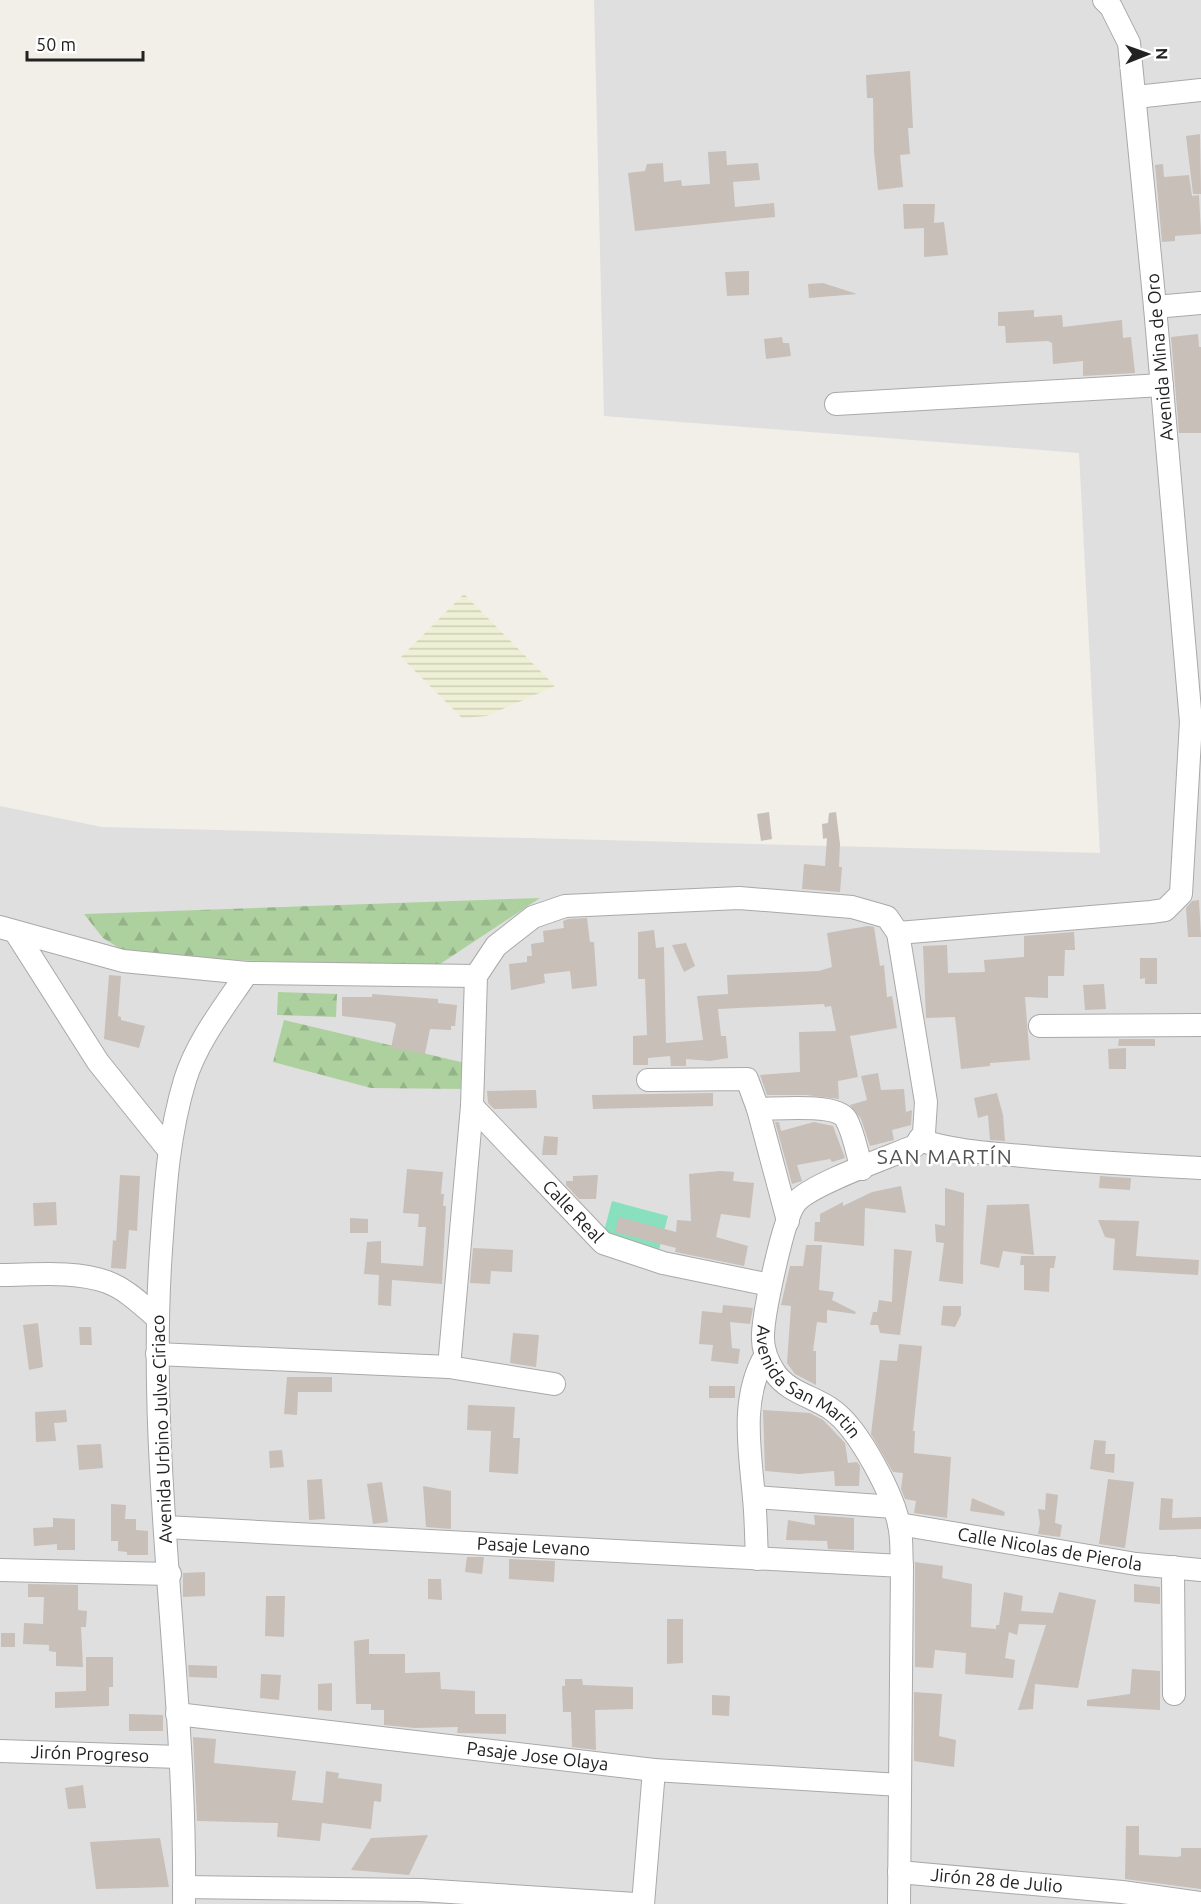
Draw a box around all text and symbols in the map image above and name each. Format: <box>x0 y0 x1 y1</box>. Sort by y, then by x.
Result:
scale bar <box>27 24 142 62</box>
north arrow <box>1117 24 1177 84</box>
text: 50 m <box>36 34 76 54</box>
text: N <box>1153 48 1171 60</box>
street label: Avenida Mina de Oro <box>1142 272 1176 442</box>
district label: SAN MARTÍN <box>877 1144 1013 1168</box>
street label: Calle Real <box>539 1175 608 1246</box>
street label: Avenida Urbino Julve Ciriaco <box>147 1314 175 1544</box>
street label: Avenida San Martin <box>754 1324 865 1442</box>
street label: Calle Nicolas de Pierola <box>956 1523 1143 1574</box>
street label: Pasaje Levano <box>476 1533 591 1558</box>
street label: Pasaje Jose Olaya <box>466 1737 610 1774</box>
street label: Jirón Progreso <box>30 1741 150 1765</box>
street label: Jirón 28 de Julio <box>930 1864 1064 1896</box>

